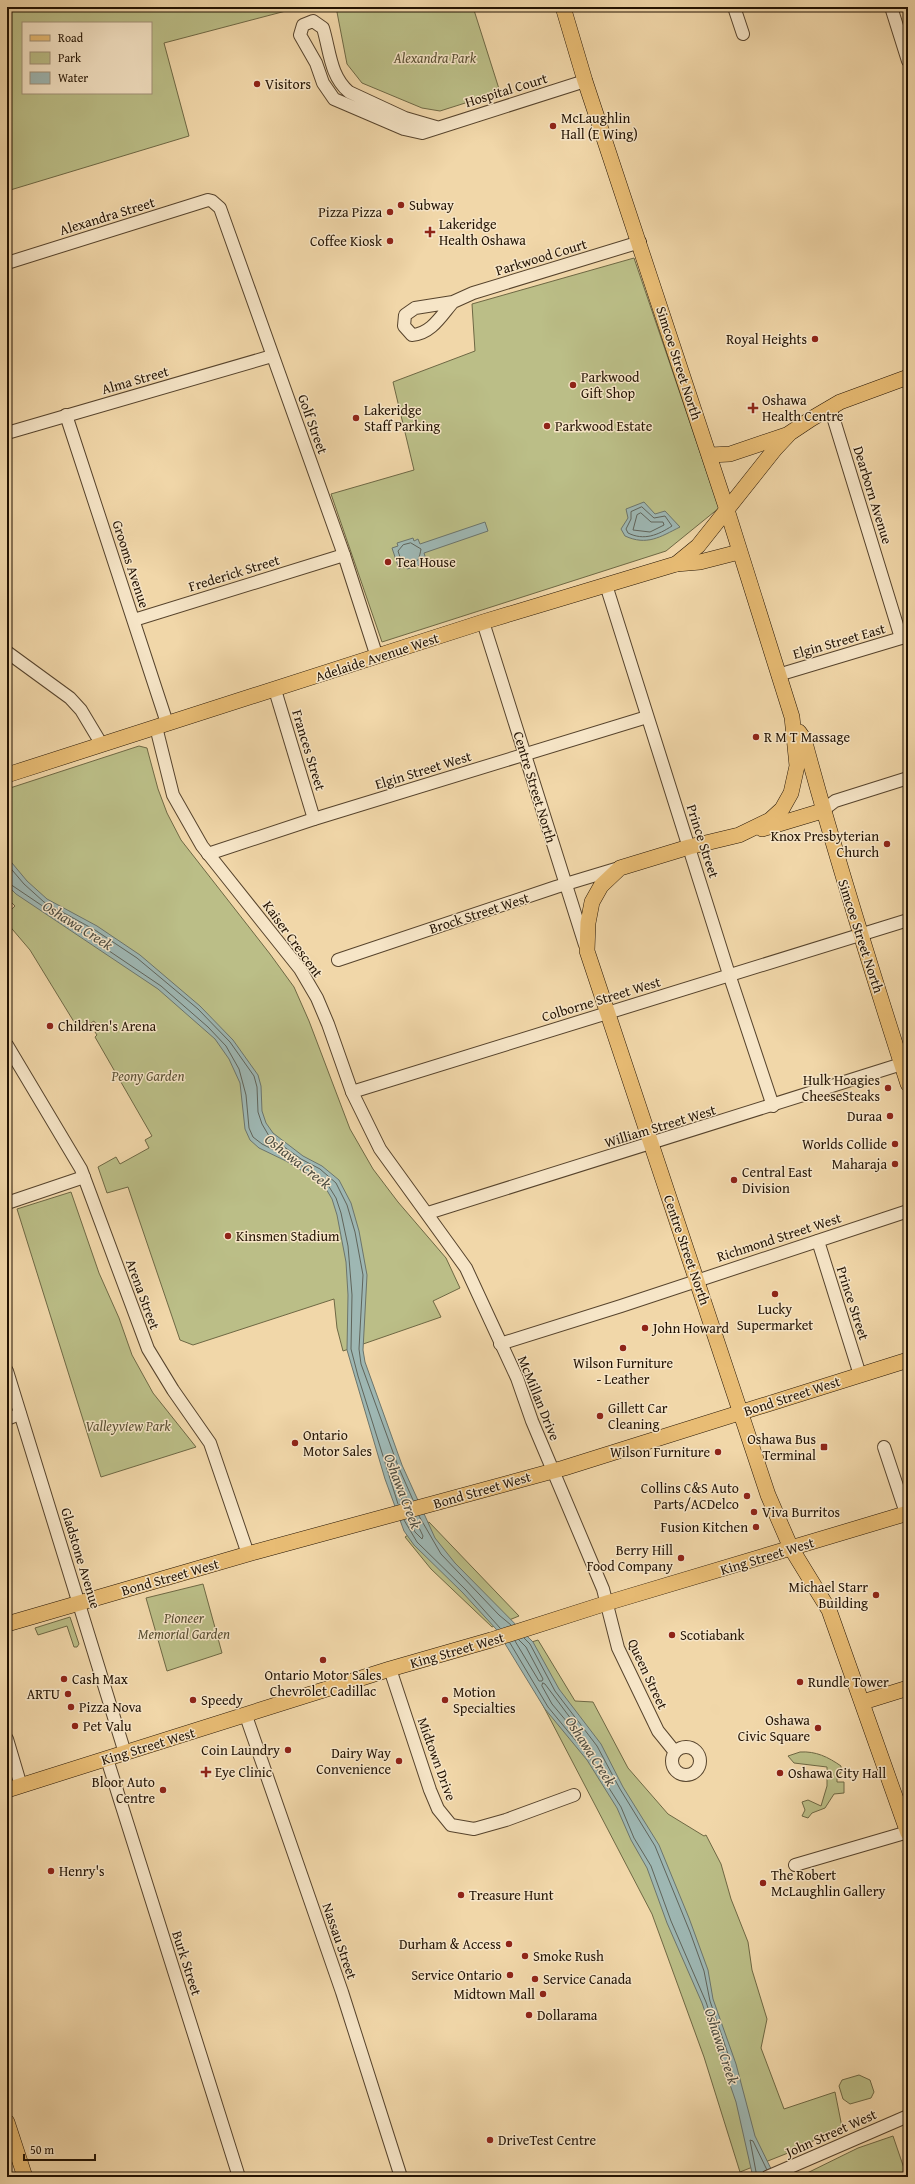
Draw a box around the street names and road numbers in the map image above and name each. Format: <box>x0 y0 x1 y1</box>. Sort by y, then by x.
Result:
street label: Hospital Court <box>462 68 550 112</box>
street label: Alexandra Street <box>57 192 157 240</box>
street label: Parkwood Court <box>493 234 589 280</box>
street label: Simcoe Street North <box>651 304 707 423</box>
street label: Alma Street <box>99 361 171 399</box>
street label: Golf Street <box>293 391 333 457</box>
street label: Dearborn Avenue <box>849 443 898 547</box>
street label: Grooms Avenue <box>107 518 155 611</box>
street label: Frederick Street <box>186 550 282 596</box>
street label: Elgin Street East <box>790 618 888 664</box>
street label: Adelaide Avenue West <box>313 628 441 686</box>
street label: Frances Street <box>287 707 331 793</box>
street label: Centre Street North <box>509 729 561 845</box>
street label: Elgin Street West <box>372 746 474 794</box>
street label: Prince Street <box>682 802 724 880</box>
street label: Simcoe Street North <box>833 877 889 996</box>
street label: Brock Street West <box>427 887 531 939</box>
street label: Kaiser Crescent <box>258 896 328 982</box>
street label: Colborne Street West <box>539 971 663 1027</box>
street label: William Street West <box>602 1100 718 1152</box>
street label: Centre Street North <box>659 1192 715 1308</box>
street label: Richmond Street West <box>714 1207 844 1267</box>
street label: Arena Street <box>121 1256 165 1332</box>
street label: Prince Street <box>832 1264 874 1342</box>
street label: McMillan Drive <box>513 1353 565 1444</box>
street label: Bond Street West <box>741 1371 843 1421</box>
street label: Bond Street West <box>431 1467 533 1513</box>
street label: Gladstone Avenue <box>56 1505 106 1611</box>
street label: King Street West <box>718 1532 816 1580</box>
street label: Bond Street West <box>119 1554 221 1600</box>
street label: King Street West <box>408 1627 506 1673</box>
street label: Queen Street <box>623 1636 673 1713</box>
street label: Midtown Drive <box>413 1715 461 1804</box>
street label: King Street West <box>99 1722 197 1770</box>
street label: Nassau Street <box>318 1900 362 1982</box>
street label: Burk Street <box>167 1928 207 1998</box>
street label: John Street West <box>781 2104 880 2163</box>

